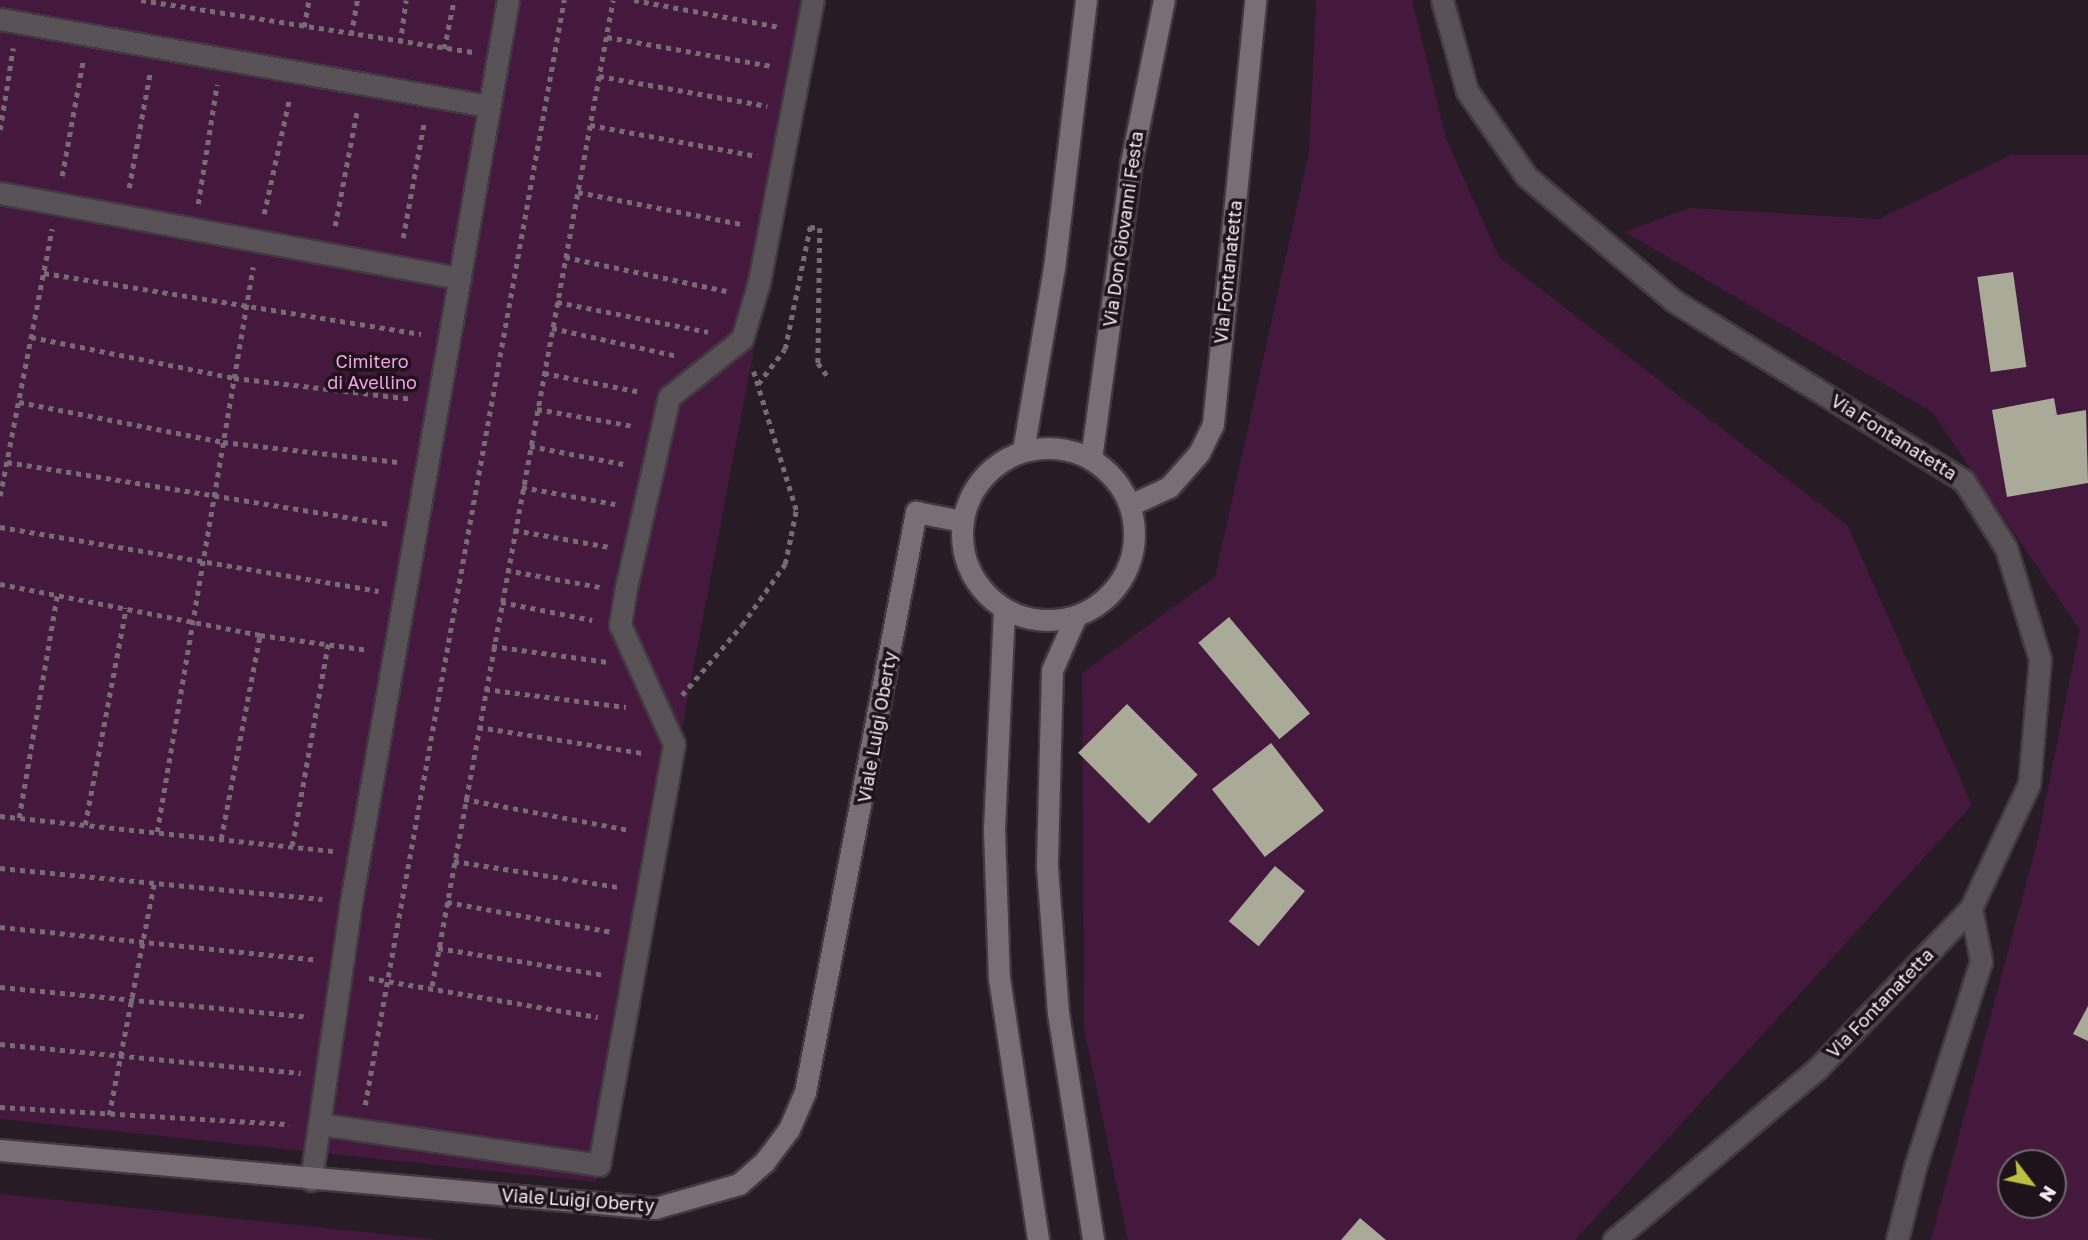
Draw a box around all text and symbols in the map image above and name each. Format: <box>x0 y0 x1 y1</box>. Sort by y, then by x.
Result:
street label: Via Don Giovanni Festa <box>1099 130 1147 328</box>
street label: Via Fontanatetta <box>1210 199 1246 345</box>
park label: Cimitero di Avellino <box>327 351 417 394</box>
street label: Via Fontanatetta <box>1827 390 1961 484</box>
street label: Viale Luigi Oberty <box>853 650 901 804</box>
street label: Via Fontanatetta <box>1822 944 1938 1062</box>
north arrow <box>1997 1149 2067 1219</box>
text: N <box>2035 1182 2062 1207</box>
street label: Viale Luigi Oberty <box>501 1184 655 1216</box>

